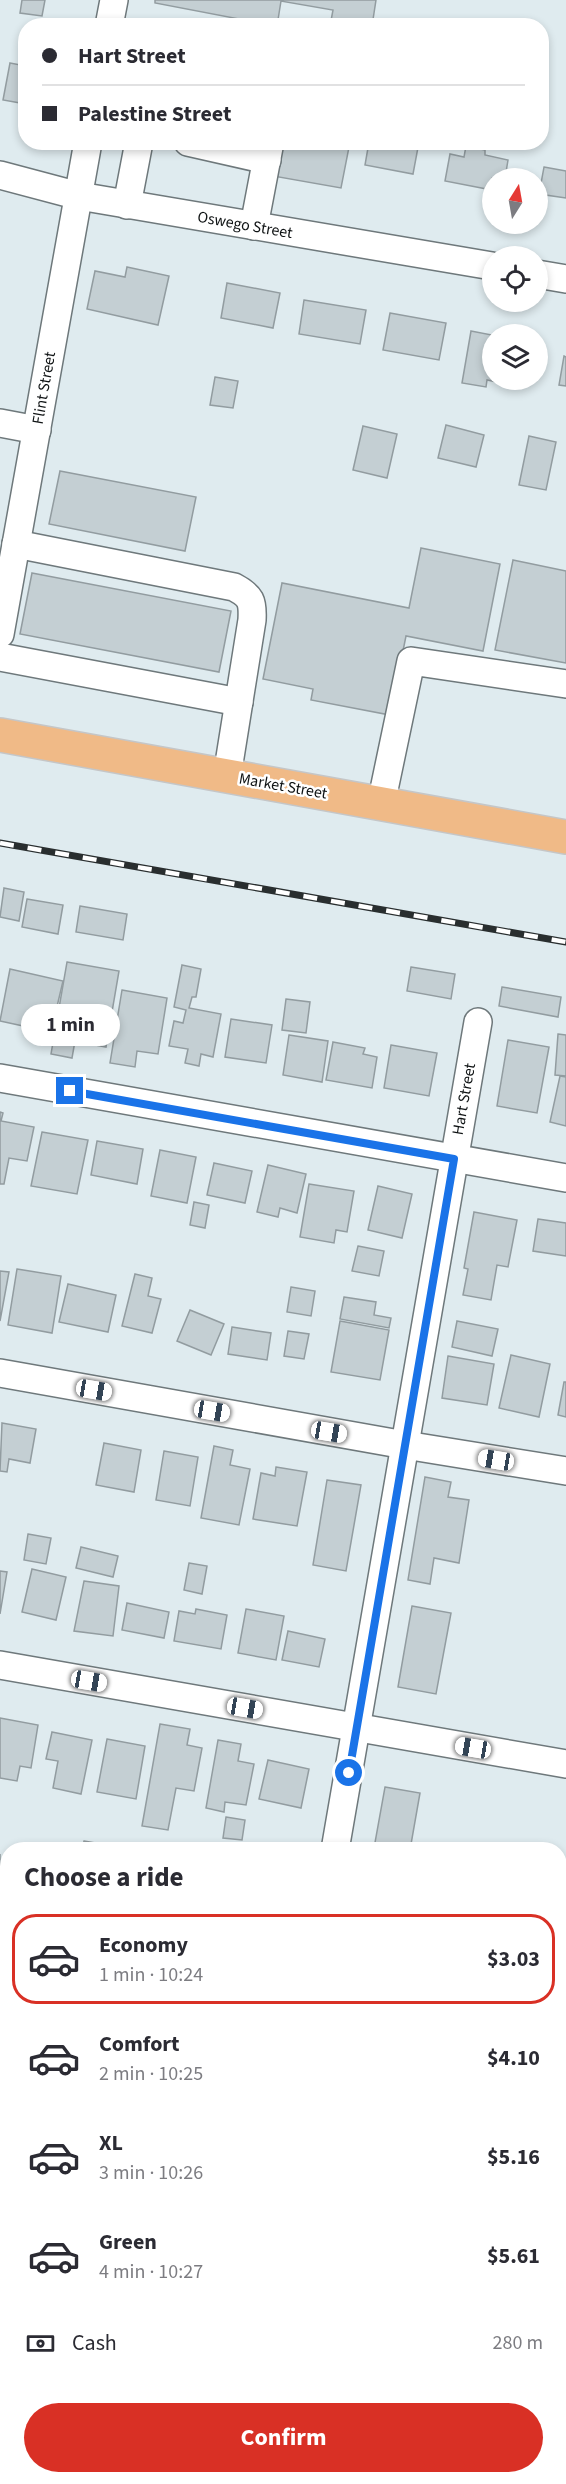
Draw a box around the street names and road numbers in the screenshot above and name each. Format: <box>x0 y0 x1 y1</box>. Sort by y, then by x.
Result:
street label: Oswego Street <box>196 206 295 244</box>
street label: Flint Street <box>27 349 61 426</box>
street label: Market Street <box>237 767 329 805</box>
street label: Hart Street <box>447 1061 481 1137</box>

